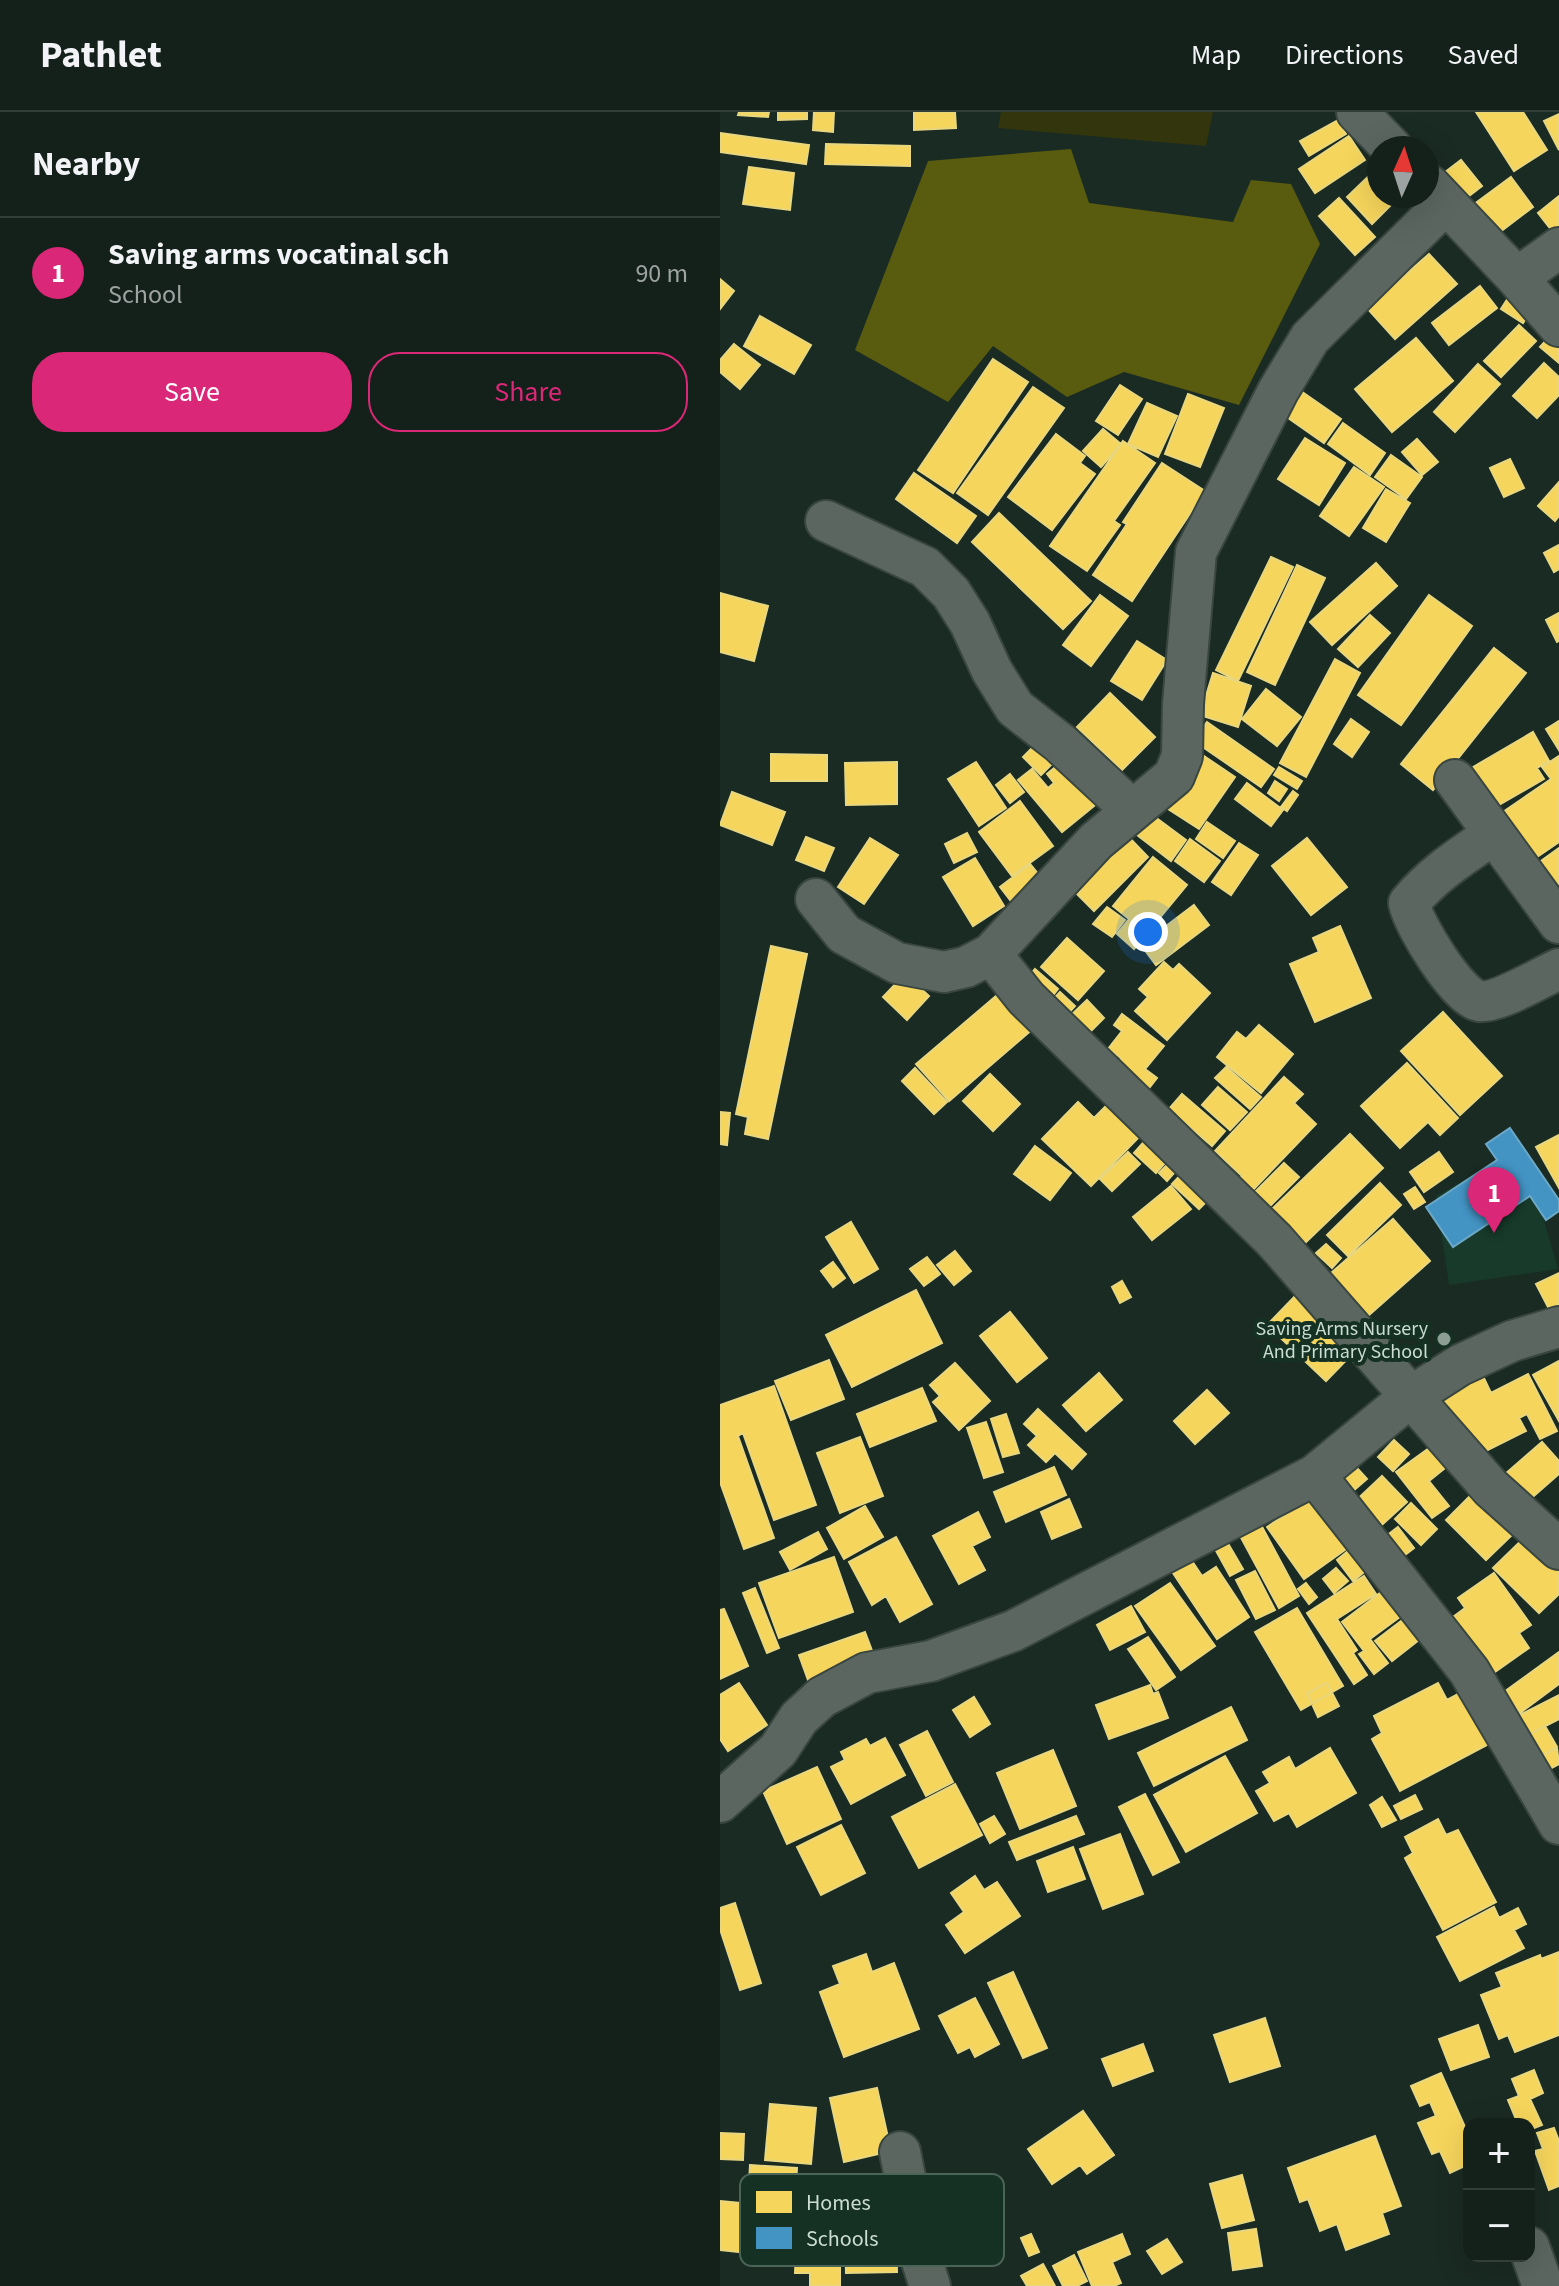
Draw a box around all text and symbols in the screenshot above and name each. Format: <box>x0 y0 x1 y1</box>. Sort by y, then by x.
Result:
text: Pathlet <box>40 28 162 82</box>
text: Map <box>1191 35 1241 75</box>
text: Directions <box>1285 35 1404 75</box>
text: Saved <box>1448 35 1519 75</box>
north arrow <box>1367 136 1439 208</box>
text: Nearby <box>32 140 140 189</box>
text: Saving arms vocatinal sch <box>108 233 449 276</box>
text: 1 <box>51 255 65 292</box>
text: 90 m <box>635 255 688 292</box>
text: School <box>108 276 183 313</box>
button: Save <box>32 352 352 432</box>
button: Share <box>368 352 688 432</box>
your location <box>1128 912 1168 952</box>
pin: 1 <box>1468 1167 1520 1233</box>
place label: Saving Arms Nursery And Primary School <box>1255 1315 1429 1366</box>
marker: Saving Arms Nursery And Primary School <box>1435 1330 1453 1348</box>
map controls <box>1463 2118 1535 2262</box>
button: + <box>1463 2118 1535 2190</box>
legend <box>740 2174 1004 2266</box>
text: Homes <box>806 2187 871 2219</box>
button: − <box>1463 2190 1535 2262</box>
text: Schools <box>806 2223 878 2255</box>

